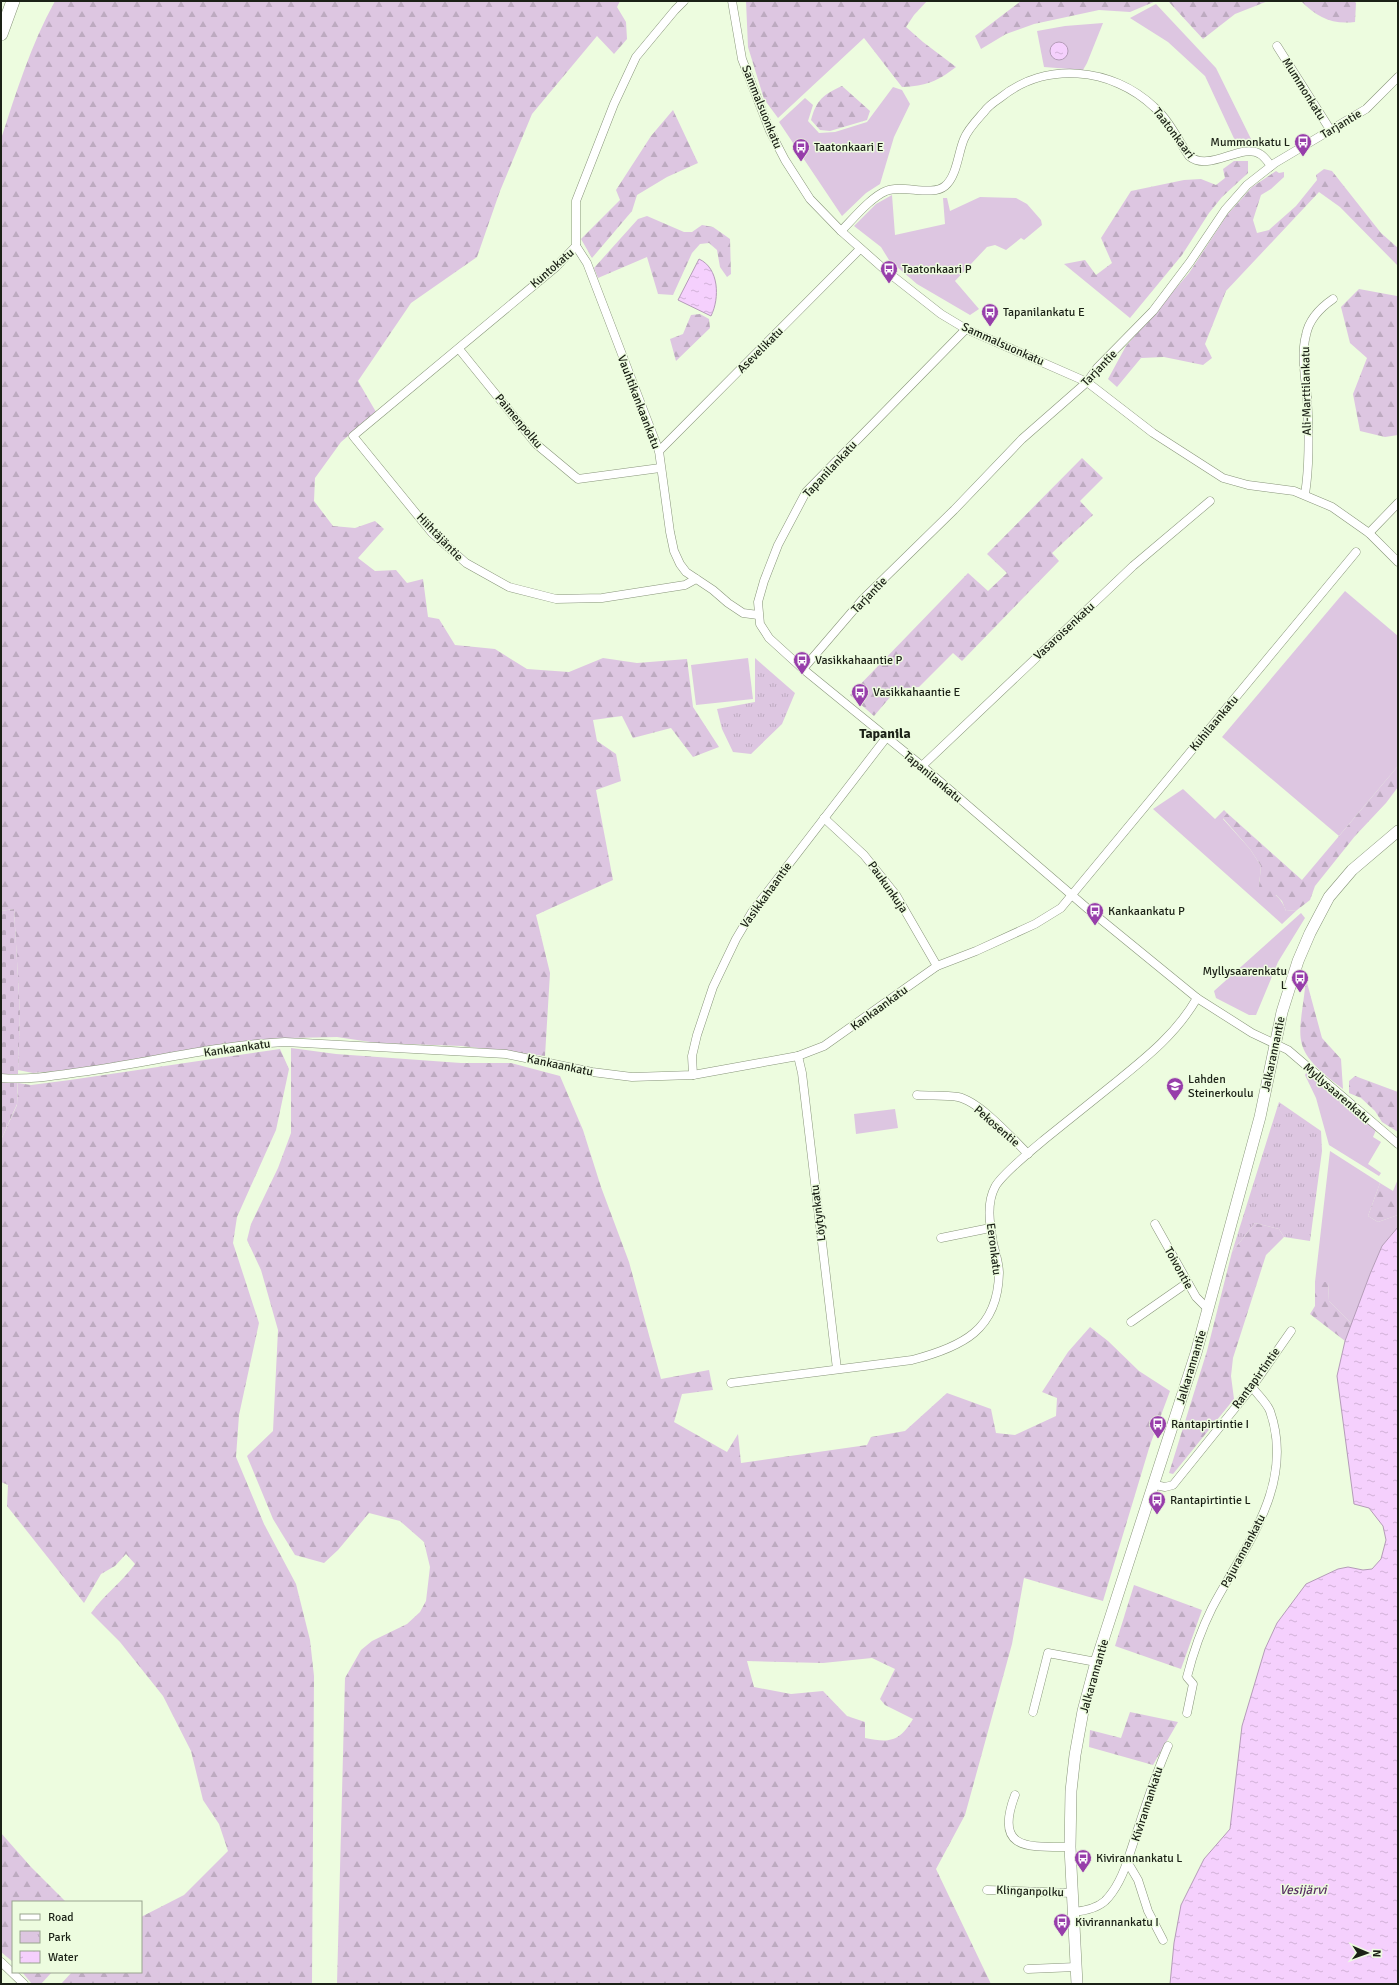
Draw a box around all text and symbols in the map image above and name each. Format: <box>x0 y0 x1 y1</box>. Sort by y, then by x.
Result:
street label: Mummonkatu <box>1278 55 1329 123</box>
street label: Sammalsuonkatu <box>738 63 785 151</box>
street label: Taatonkaari <box>1150 105 1198 162</box>
street label: Tarjantie <box>1318 106 1365 143</box>
bus stop icon: Mummonkatu L <box>1293 132 1313 157</box>
place label: Mummonkatu L <box>1210 135 1290 150</box>
bus stop icon: Taatonkaari E <box>791 137 811 162</box>
place label: Taatonkaari E <box>814 140 884 155</box>
street label: Kuntokatu <box>527 245 577 291</box>
bus stop icon: Taatonkaari P <box>879 259 899 284</box>
place label: Taatonkaari P <box>902 262 972 277</box>
bus stop icon: Tapanilankatu E <box>980 302 1000 327</box>
place label: Tapanilankatu E <box>1003 305 1085 320</box>
street label: Sammalsuonkatu <box>959 320 1046 369</box>
street label: Asevelikatu <box>734 324 787 377</box>
street label: Ali-Marttilankatu <box>1298 346 1315 436</box>
street label: Tarjantie <box>1078 347 1120 390</box>
street label: Vauhtikankaankatu <box>614 353 663 451</box>
street label: Paimenpolku <box>491 391 546 452</box>
street label: Tapanilankatu <box>800 438 860 501</box>
street label: Hiihtäjäntie <box>413 510 466 564</box>
street label: Tarjantie <box>848 574 890 617</box>
street label: Vasaroisenkatu <box>1031 599 1098 663</box>
bus stop icon: Vasikkahaantie P <box>792 650 812 675</box>
place label: Vasikkahaantie P <box>815 653 903 668</box>
bus stop icon: Vasikkahaantie E <box>850 682 870 707</box>
place label: Vasikkahaantie E <box>873 685 961 700</box>
street label: Kuhilaankatu <box>1187 692 1242 754</box>
district label: Tapanila <box>859 725 911 742</box>
street label: Tapanilankatu <box>900 748 965 806</box>
street label: Paukunkuja <box>864 858 911 916</box>
street label: Vasikkahaantie <box>737 859 795 931</box>
bus stop icon: Kankaankatu P <box>1085 901 1105 926</box>
place label: Kankaankatu P <box>1108 904 1185 919</box>
place label: Myllysaarenkatu L <box>1202 964 1287 993</box>
bus stop icon: Myllysaarenkatu L <box>1290 968 1310 993</box>
street label: Kankaankatu <box>848 983 911 1034</box>
street label: Jalkarannantie <box>1258 1015 1289 1093</box>
street label: Kankaankatu <box>203 1036 271 1061</box>
street label: Kankaankatu <box>525 1051 594 1080</box>
street label: Myllysaarenkatu <box>1300 1060 1374 1127</box>
place label: Lahden Steinerkoulu <box>1188 1072 1254 1101</box>
school or university icon: Lahden Steinerkoulu <box>1165 1076 1185 1101</box>
street label: Pekosentie <box>971 1102 1023 1150</box>
street label: Löytynkatu <box>808 1184 829 1242</box>
street label: Eeronkatu <box>983 1222 1004 1276</box>
street label: Toivontie <box>1161 1245 1196 1292</box>
street label: Jalkarannantie <box>1173 1328 1210 1406</box>
street label: Rantapirtintie <box>1229 1345 1284 1412</box>
bus stop icon: Rantapirtintie I <box>1148 1414 1168 1439</box>
place label: Rantapirtintie I <box>1171 1417 1249 1432</box>
bus stop icon: Rantapirtintie L <box>1147 1490 1167 1515</box>
place label: Rantapirtintie L <box>1170 1493 1251 1508</box>
street label: Pajurannankatu <box>1218 1512 1269 1591</box>
street label: Jalkarannantie <box>1077 1637 1112 1715</box>
street label: Kivirannankatu <box>1128 1765 1167 1843</box>
bus stop icon: Kivirannankatu L <box>1073 1848 1093 1873</box>
place label: Kivirannankatu L <box>1096 1851 1183 1866</box>
water label: Vesijärvi <box>1279 1882 1328 1898</box>
street label: Klinganpolku <box>996 1883 1064 1900</box>
legend <box>12 1901 142 1973</box>
text: Road <box>48 1910 74 1925</box>
bus stop icon: Kivirannankatu I <box>1052 1912 1072 1937</box>
place label: Kivirannankatu I <box>1075 1915 1159 1930</box>
text: Park <box>48 1930 71 1945</box>
north arrow <box>1347 1933 1387 1973</box>
text: N <box>1370 1949 1383 1957</box>
text: Water <box>48 1950 79 1965</box>

